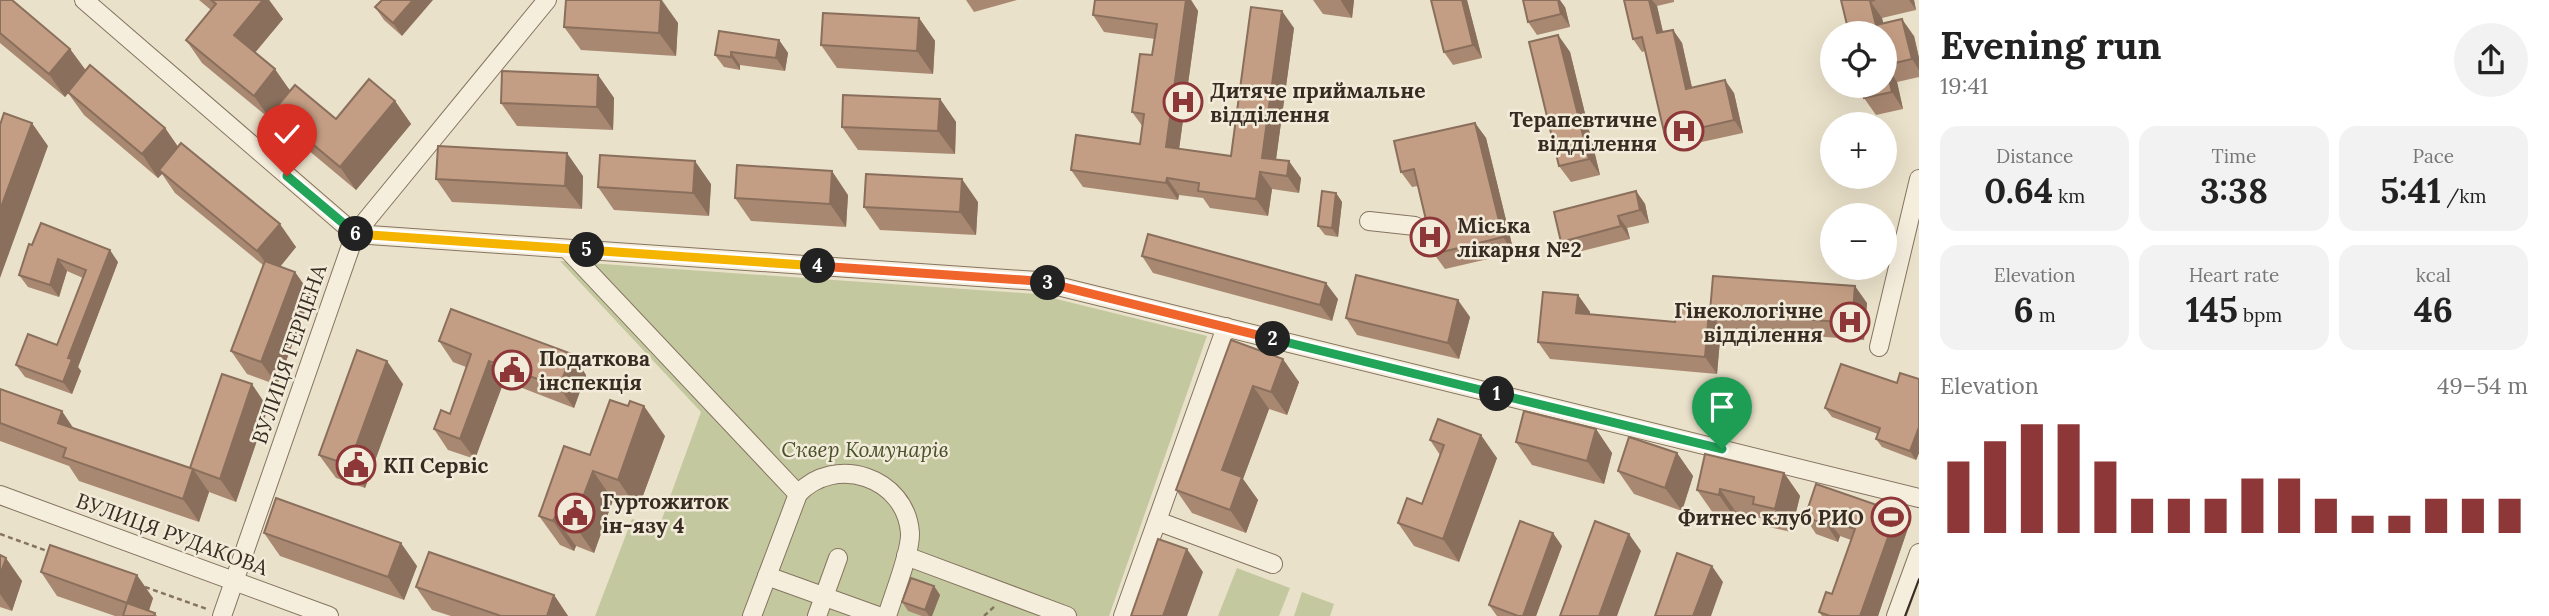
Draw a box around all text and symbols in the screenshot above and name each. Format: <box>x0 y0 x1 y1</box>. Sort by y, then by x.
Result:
map controls <box>1820 21 1897 280</box>
button: locate <box>1820 21 1897 98</box>
text: Evening run <box>1940 21 2162 69</box>
button: share <box>2454 23 2528 97</box>
text: 19:41 <box>1940 71 1988 100</box>
place label: Дитяче приймальне відділення <box>1210 77 1425 128</box>
hospital icon: Дитяче приймальне відділення <box>1162 81 1204 123</box>
pin <box>257 104 317 176</box>
place label: Терапевтичне відділення <box>1510 106 1657 157</box>
hospital icon: Терапевтичне відділення <box>1663 110 1705 152</box>
button: + <box>1820 112 1897 189</box>
icon: check <box>268 115 306 153</box>
text: Distance <box>1996 144 2073 168</box>
text: Time <box>2212 144 2256 168</box>
text: Pace <box>2413 144 2454 168</box>
text: 0.64 <box>1984 168 2053 213</box>
text: 3:38 <box>2200 168 2268 213</box>
text: 5:41 <box>2380 168 2441 213</box>
text: km <box>2053 184 2085 208</box>
text: /km <box>2441 184 2486 208</box>
button: − <box>1820 203 1897 280</box>
place label: Міська лікарня №2 <box>1457 212 1582 263</box>
pin: 6 <box>338 216 374 252</box>
hospital icon: Міська лікарня №2 <box>1409 216 1451 258</box>
text: 6 <box>350 221 361 245</box>
pin: 5 <box>570 232 604 268</box>
text: 5 <box>581 237 592 261</box>
pin: 4 <box>800 248 836 284</box>
text: 4 <box>812 253 823 277</box>
street label: ВУЛИЦЯ ГЕРЦЕНА <box>246 260 333 447</box>
text: Elevation <box>1994 263 2075 287</box>
text: Heart rate <box>2189 263 2279 287</box>
text: kcal <box>2416 263 2451 287</box>
pin: 3 <box>1030 266 1066 300</box>
text: 3 <box>1042 270 1053 294</box>
text: 6 <box>2014 287 2034 332</box>
text: 145 <box>2186 287 2238 332</box>
text: 46 <box>2414 287 2453 332</box>
place label: Гінекологічне відділення <box>1674 297 1823 348</box>
hospital icon: Гінекологічне відділення <box>1829 301 1871 343</box>
text: m <box>2034 303 2056 327</box>
text: bpm <box>2238 303 2282 327</box>
pin: 2 <box>1256 322 1290 356</box>
text: 2 <box>1267 326 1278 350</box>
place label: Податкова інспекція <box>539 345 650 396</box>
public building icon: Податкова інспекція <box>491 349 533 391</box>
text: Elevation <box>1940 371 2039 400</box>
text: 49–54 m <box>2437 371 2528 400</box>
pin: 1 <box>1480 376 1514 412</box>
pin <box>1692 377 1752 449</box>
text: 1 <box>1493 381 1500 405</box>
icon: arrive <box>1703 388 1741 426</box>
park label: Сквер Комунарів <box>781 436 949 463</box>
public building icon: КП Сервіс <box>335 444 377 486</box>
place label: КП Сервіс <box>383 452 488 479</box>
street label: ВУЛИЦЯ РУДАКОВА <box>72 487 272 582</box>
place label: Гуртожиток ін-язу 4 <box>602 488 729 539</box>
public building icon: Гуртожиток ін-язу 4 <box>554 492 596 534</box>
sports icon: Фитнес клуб РИО <box>1870 496 1912 538</box>
place label: Фитнес клуб РИО <box>1678 504 1864 531</box>

